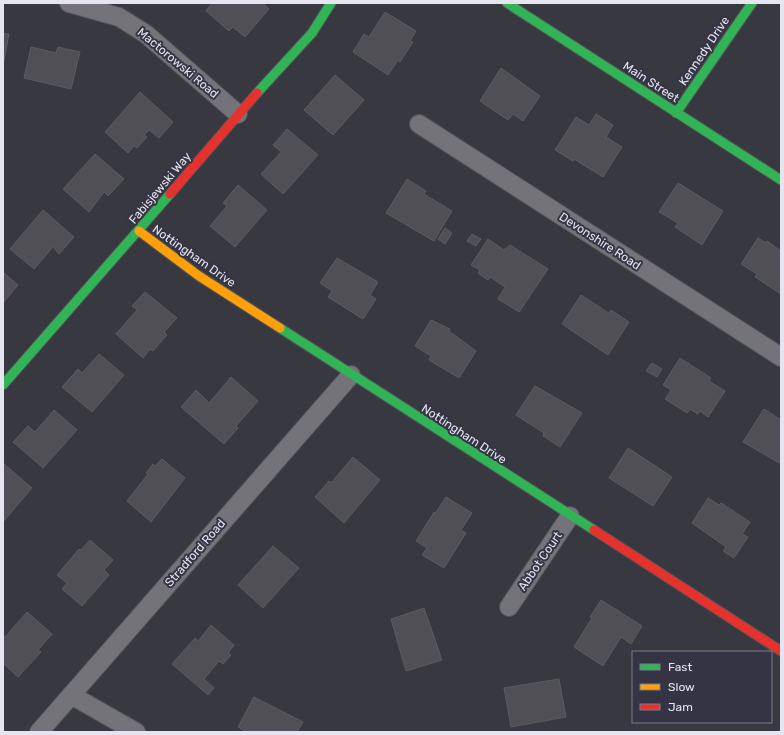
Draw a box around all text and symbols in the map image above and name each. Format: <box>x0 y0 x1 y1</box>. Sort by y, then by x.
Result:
street label: Kennedy Drive <box>676 14 732 88</box>
street label: Mactorowski Road <box>135 25 221 101</box>
street label: Main Street <box>620 59 682 105</box>
street label: Fabisjewski Way <box>126 149 194 227</box>
street label: Devonshire Road <box>557 209 643 273</box>
street label: Nottingham Drive <box>150 222 239 290</box>
street label: Nottingham Drive <box>419 401 509 467</box>
street label: Stradford Road <box>162 516 228 590</box>
street label: Abbot Court <box>515 529 565 593</box>
legend <box>632 651 772 723</box>
text: Fast <box>668 660 692 674</box>
text: Slow <box>668 680 695 694</box>
text: Jam <box>668 700 693 714</box>

